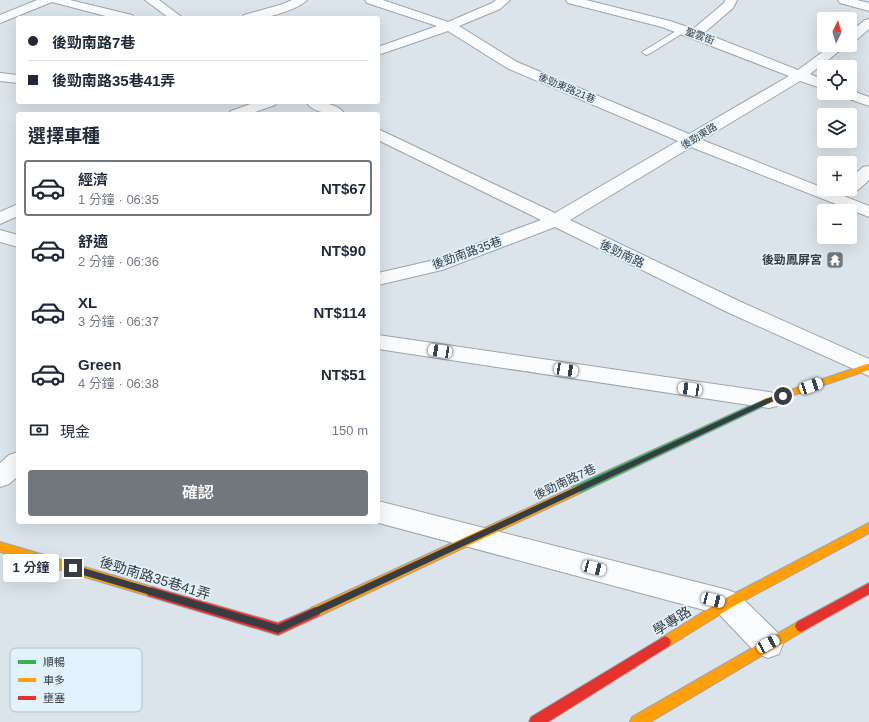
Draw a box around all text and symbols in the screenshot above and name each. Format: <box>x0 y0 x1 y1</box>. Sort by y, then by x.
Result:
north arrow <box>817 12 857 52</box>
map controls <box>817 12 857 244</box>
street label: 聖雲街 <box>684 26 716 46</box>
text: 後勁南路7巷 <box>52 34 135 51</box>
button: locate <box>817 60 857 100</box>
street label: 後勁東路21巷 <box>537 71 597 105</box>
text: 後勁南路35巷41弄 <box>52 72 175 89</box>
button: layers <box>817 108 857 148</box>
street label: 後勁東路 <box>679 121 719 151</box>
text: 選擇車種 <box>28 126 100 146</box>
button: + <box>817 156 857 196</box>
icon: car <box>30 170 66 206</box>
text: 經濟 <box>78 171 108 188</box>
text: NT$67 <box>321 180 366 197</box>
text: 1 分鐘 · 06:35 <box>78 192 159 207</box>
button: − <box>817 204 857 244</box>
icon: car <box>30 232 66 268</box>
text: 舒適 <box>78 233 108 250</box>
street label: 後勁南路35巷 <box>430 234 504 272</box>
street label: 後勁南路 <box>597 237 647 271</box>
text: NT$90 <box>321 242 366 259</box>
temple icon: 後勁鳳屏宮 <box>825 250 845 270</box>
place label: 後勁鳳屏宮 <box>762 253 822 267</box>
text: 2 分鐘 · 06:36 <box>78 254 159 269</box>
icon: car <box>30 294 66 330</box>
text: XL <box>78 294 97 311</box>
text: NT$114 <box>313 304 366 321</box>
text: 3 分鐘 · 06:37 <box>78 314 159 329</box>
car <box>427 343 453 359</box>
icon: car <box>30 356 66 392</box>
text: Green <box>78 356 121 373</box>
car <box>553 362 579 378</box>
text: NT$51 <box>321 366 366 383</box>
text: 4 分鐘 · 06:38 <box>78 376 159 391</box>
car <box>798 376 824 396</box>
car <box>677 381 703 397</box>
route start <box>774 387 792 405</box>
icon: cash <box>28 419 50 441</box>
text: 現金 <box>60 423 90 440</box>
text: 150 m <box>332 423 368 438</box>
street label: 後勁南路7巷 <box>532 462 598 502</box>
button: 確認 <box>28 470 368 516</box>
callout: 1 分鐘 <box>3 554 59 582</box>
street label: 後勁南路35巷41弄 <box>98 554 212 602</box>
route end <box>64 559 82 577</box>
car <box>581 559 607 577</box>
text: 1 分鐘 <box>13 560 49 575</box>
car <box>700 591 726 609</box>
street label: 學專路 <box>650 603 694 639</box>
car <box>755 633 781 655</box>
legend <box>10 648 142 712</box>
text: 順暢 <box>43 656 65 668</box>
text: 車多 <box>43 674 65 686</box>
text: 壅塞 <box>43 692 65 704</box>

